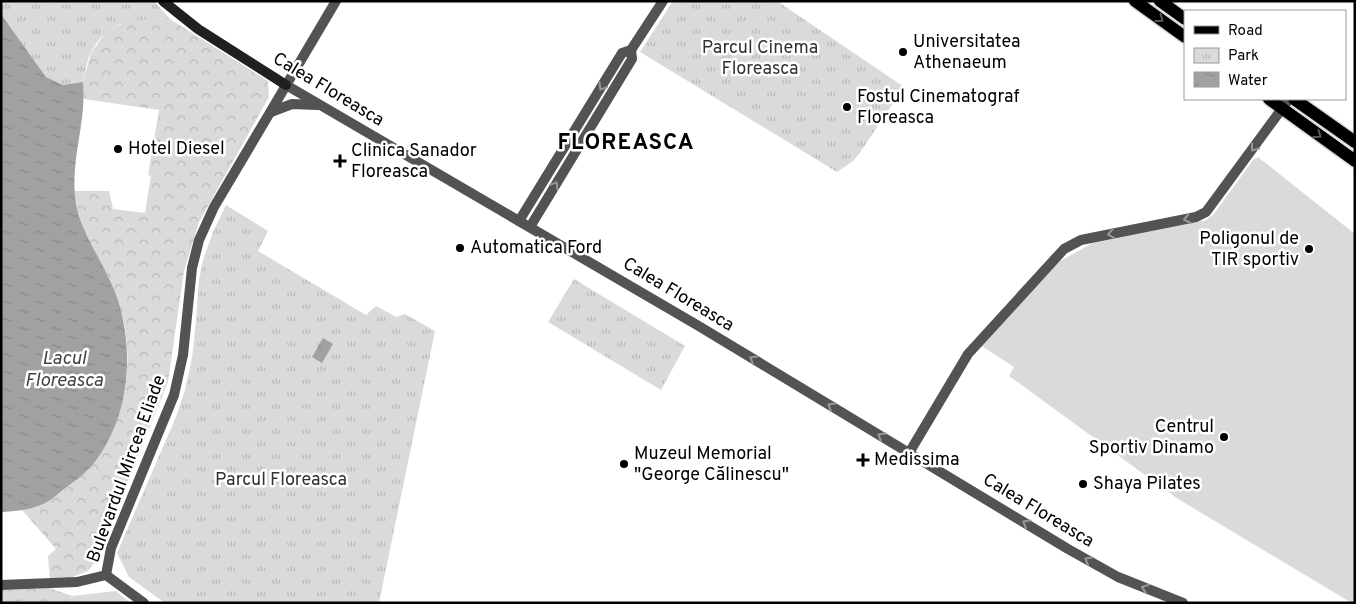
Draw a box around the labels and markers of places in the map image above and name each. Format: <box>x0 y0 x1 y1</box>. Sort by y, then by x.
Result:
place label: Universitatea Athenaeum <box>913 31 1020 75</box>
marker: Universitatea Athenaeum <box>897 46 909 58</box>
place label: Fostul Cinematograf Floreasca <box>857 86 1020 130</box>
marker: Fostul Cinematograf Floreasca <box>841 101 853 113</box>
place label: Hotel Diesel <box>128 138 225 161</box>
place label: Clinica Sanador Floreasca <box>351 140 477 184</box>
marker: Hotel Diesel <box>112 143 124 155</box>
marker: Clinica Sanador Floreasca <box>333 154 347 168</box>
place label: Poligonul de TIR sportiv <box>1199 228 1299 272</box>
place label: Automatica Ford <box>470 237 602 260</box>
marker: Automatica Ford <box>454 242 466 254</box>
marker: Poligonul de TIR sportiv <box>1303 243 1315 255</box>
place label: Centrul Sportiv Dinamo <box>1089 416 1214 460</box>
marker: Centrul Sportiv Dinamo <box>1218 431 1230 443</box>
place label: Muzeul Memorial "George Călinescu" <box>634 443 789 487</box>
place label: Medissima <box>874 449 959 472</box>
marker: Medissima <box>856 453 870 467</box>
marker: Muzeul Memorial "George Călinescu" <box>618 458 630 470</box>
place label: Shaya Pilates <box>1093 473 1201 496</box>
marker: Shaya Pilates <box>1077 478 1089 490</box>

